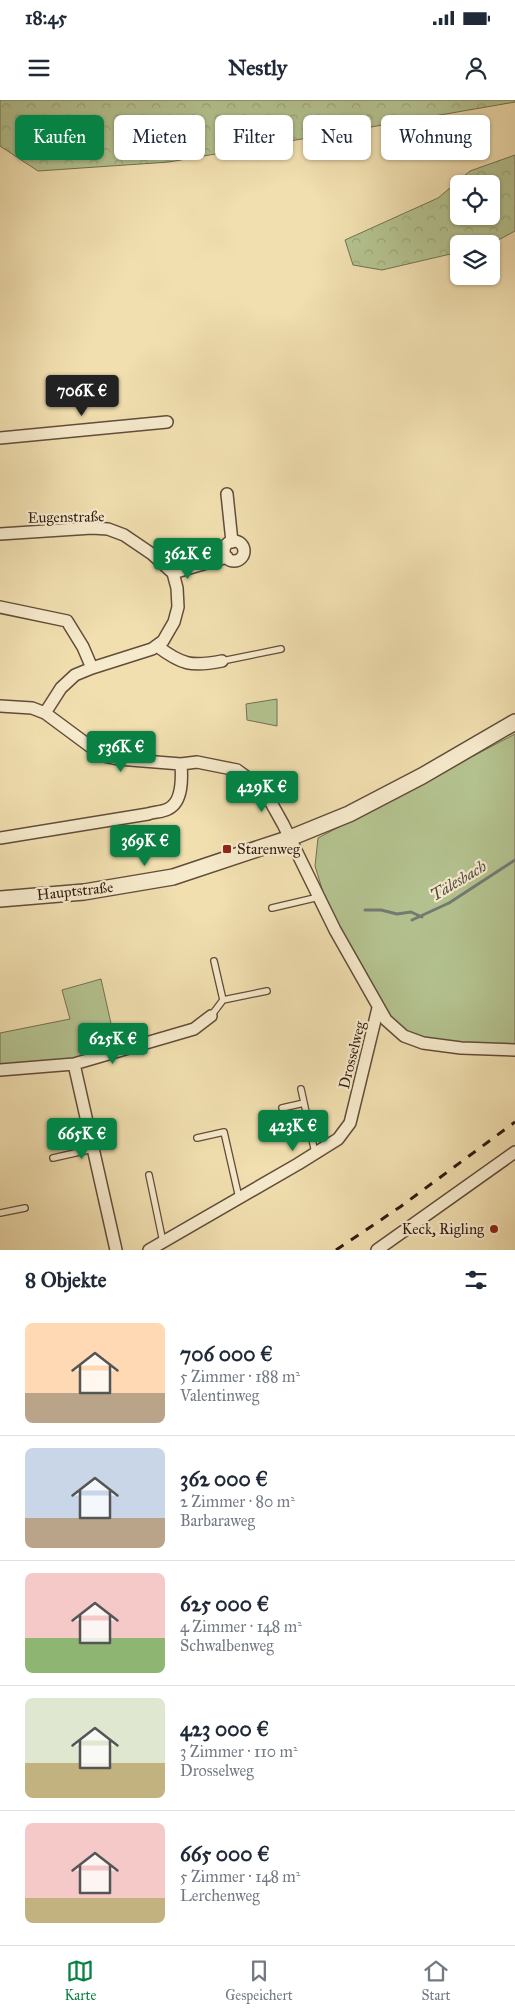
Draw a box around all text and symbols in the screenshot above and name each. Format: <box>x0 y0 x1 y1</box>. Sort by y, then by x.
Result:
text: 18:45 <box>25 6 67 29</box>
icon: menu <box>25 54 53 82</box>
text: Nestly <box>228 54 287 81</box>
icon: person <box>462 54 490 82</box>
chip: Kaufen <box>15 115 104 160</box>
chip: Mieten <box>114 115 205 160</box>
chip: Filter <box>215 115 293 160</box>
chip: Neu <box>303 115 371 160</box>
chip: Wohnung <box>381 115 490 160</box>
map controls <box>450 175 500 285</box>
button: locate <box>450 175 500 225</box>
button: layers <box>450 235 500 285</box>
pin: 706K € <box>41 374 123 417</box>
text: 706K € <box>57 381 107 400</box>
street label: Eugenstraße <box>27 507 105 527</box>
pin: 362K € <box>147 538 229 580</box>
text: 362K € <box>165 544 212 563</box>
pin: 536K € <box>80 730 162 773</box>
text: 536K € <box>98 737 144 756</box>
pin: 429K € <box>221 770 303 813</box>
text: 429K € <box>237 777 287 796</box>
pin: 369K € <box>104 824 186 867</box>
text: 369K € <box>121 831 169 850</box>
place label: Starenweg <box>237 840 301 858</box>
marker: Starenweg <box>221 843 233 855</box>
water label: Tälesbach <box>427 856 490 905</box>
street label: Hauptstraße <box>36 878 114 904</box>
street label: Drosselweg <box>335 1018 369 1091</box>
pin: 625K € <box>72 1022 154 1065</box>
text: 625K € <box>89 1029 137 1048</box>
pin: 423K € <box>252 1110 334 1152</box>
text: 423K € <box>269 1116 317 1135</box>
pin: 665K € <box>41 1118 123 1160</box>
text: 665K € <box>58 1124 106 1143</box>
place label: Keck, Rigling <box>402 1220 485 1238</box>
marker: Keck, Rigling <box>488 1223 500 1235</box>
icon: filters <box>462 1266 490 1294</box>
text: 8 Objekte <box>25 1267 107 1293</box>
text: 706 000 € <box>180 1341 273 1367</box>
icon: home <box>65 1343 125 1403</box>
text: 5 Zimmer · 188 m² <box>180 1367 300 1386</box>
text: Valentinweg <box>180 1386 259 1405</box>
text: 362 000 € <box>180 1466 268 1492</box>
icon: home <box>65 1468 125 1528</box>
text: 2 Zimmer · 80 m² <box>180 1492 295 1511</box>
text: Barbaraweg <box>180 1511 255 1530</box>
text: 625 000 € <box>180 1591 269 1617</box>
icon: home <box>65 1593 125 1653</box>
text: 4 Zimmer · 148 m² <box>180 1617 302 1636</box>
text: Schwalbenweg <box>180 1636 274 1655</box>
text: 423 000 € <box>180 1716 269 1742</box>
icon: home <box>65 1718 125 1778</box>
text: 3 Zimmer · 110 m² <box>180 1742 298 1761</box>
text: Drosselweg <box>180 1761 254 1780</box>
text: 665 000 € <box>180 1841 270 1867</box>
icon: home <box>65 1843 125 1903</box>
text: 5 Zimmer · 148 m² <box>180 1867 300 1886</box>
text: Lerchenweg <box>180 1886 260 1905</box>
tab: Karte <box>64 1957 96 2004</box>
tab: Gespeichert <box>225 1957 293 2004</box>
tab: Start <box>421 1957 451 2004</box>

